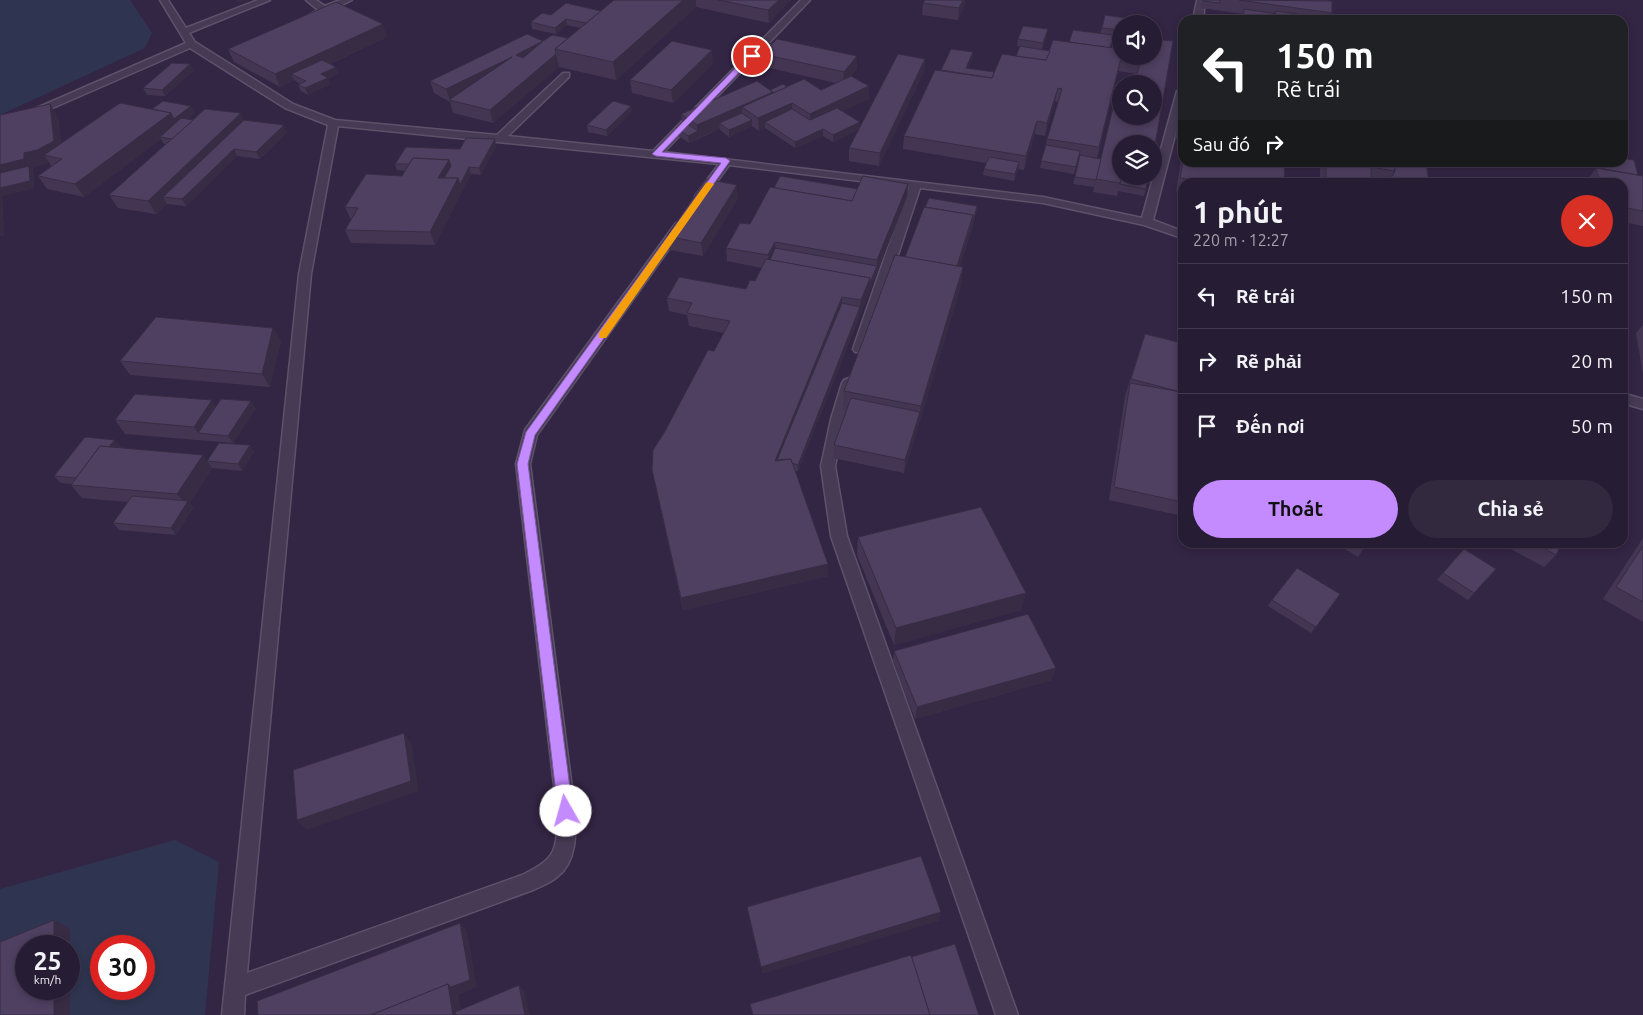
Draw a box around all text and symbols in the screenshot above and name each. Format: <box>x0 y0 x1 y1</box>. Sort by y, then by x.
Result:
map controls <box>1112 15 1162 185</box>
button: sound <box>1112 15 1162 65</box>
pin <box>731 35 773 77</box>
icon: left <box>1193 35 1258 100</box>
text: 150 m <box>1276 35 1374 75</box>
icon: arrive <box>738 42 766 70</box>
button: search <box>1112 75 1162 125</box>
text: Rẽ trái <box>1276 76 1340 101</box>
icon: right <box>1260 130 1288 158</box>
text: Sau đó <box>1193 133 1250 155</box>
button: layers <box>1112 135 1162 185</box>
text: 1 phút <box>1193 195 1283 229</box>
button: close <box>1561 195 1613 247</box>
text: 220 m · 12:27 <box>1193 231 1289 249</box>
icon: left <box>1193 282 1221 310</box>
text: Rẽ trái <box>1236 285 1295 307</box>
text: 150 m <box>1560 285 1613 307</box>
icon: right <box>1193 347 1221 375</box>
text: Rẽ phải <box>1236 350 1302 372</box>
text: 20 m <box>1571 350 1613 372</box>
icon: arrive <box>1193 412 1221 440</box>
text: Đến nơi <box>1236 415 1305 437</box>
text: 50 m <box>1571 415 1613 437</box>
button: Thoát <box>1193 480 1398 538</box>
button: Chia sẻ <box>1408 480 1613 538</box>
position arrow <box>539 784 591 836</box>
speed limit sign: 30 <box>90 935 155 1000</box>
text: 25 <box>33 947 62 975</box>
text: km/h <box>34 973 61 986</box>

